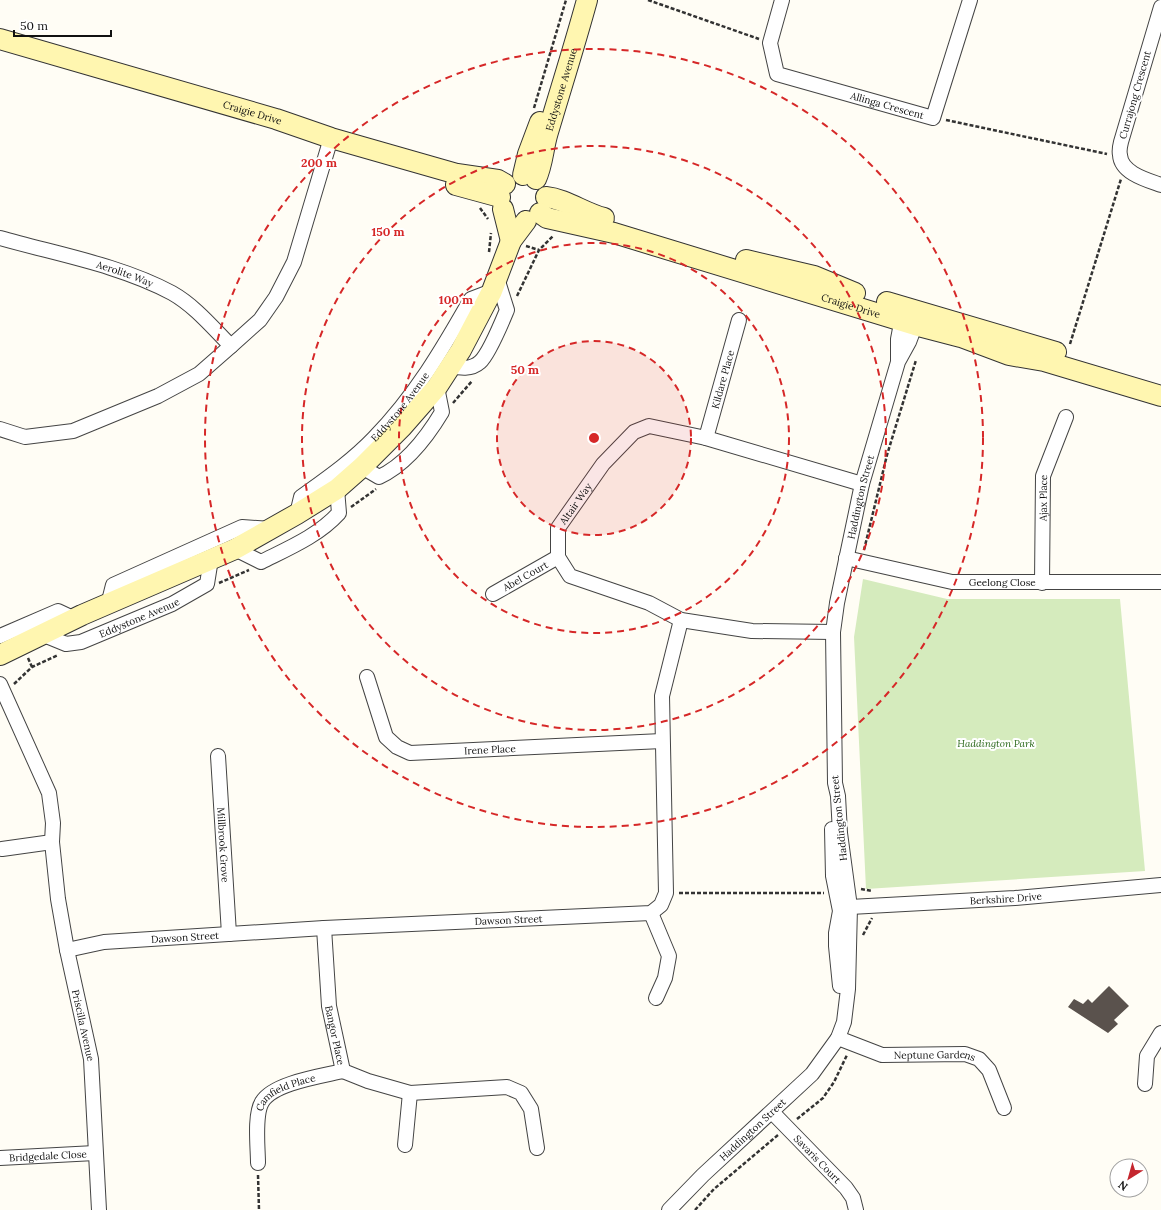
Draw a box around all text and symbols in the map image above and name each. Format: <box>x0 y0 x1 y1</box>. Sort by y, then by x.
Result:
scale bar <box>14 12 111 38</box>
text: 50 m <box>20 18 48 33</box>
street label: Eddystone Avenue <box>542 46 580 132</box>
street label: Currajong Crescent <box>1116 49 1154 141</box>
street label: Allinga Crescent <box>848 88 926 122</box>
street label: Craigie Drive <box>222 97 284 127</box>
text: 200 m <box>301 155 337 170</box>
text: 150 m <box>371 224 405 239</box>
street label: Aerolite Way <box>94 257 156 290</box>
street label: Craigie Drive <box>820 290 883 321</box>
text: 100 m <box>439 292 473 307</box>
street label: Kildare Place <box>708 348 737 410</box>
text: 50 m <box>511 362 539 377</box>
street label: Eddystone Avenue <box>368 369 432 444</box>
centre of rings <box>587 431 601 445</box>
street label: Haddington Street <box>844 453 877 540</box>
street label: Ajax Place <box>1036 474 1050 522</box>
street label: Altair Way <box>556 480 595 528</box>
street label: Abel Court <box>499 558 550 594</box>
street label: Geelong Close <box>969 576 1036 589</box>
street label: Eddystone Avenue <box>97 594 182 640</box>
park label: Haddington Park <box>957 737 1035 750</box>
street label: Irene Place <box>464 741 517 757</box>
street label: Haddington Street <box>828 774 850 861</box>
street label: Millbrook Grove <box>215 807 232 883</box>
street label: Berkshire Drive <box>969 889 1043 907</box>
street label: Dawson Street <box>474 911 543 928</box>
street label: Dawson Street <box>151 928 219 945</box>
street label: Priscilla Avenue <box>69 988 98 1063</box>
street label: Bangor Place <box>323 1004 348 1067</box>
street label: Neptune Gardens <box>894 1047 978 1064</box>
street label: Camfield Place <box>252 1071 317 1112</box>
street label: Haddington Street <box>716 1095 788 1163</box>
street label: Savaris Court <box>791 1132 844 1186</box>
street label: Bridgedale Close <box>9 1147 88 1164</box>
north arrow <box>1109 1158 1149 1198</box>
text: N <box>1115 1178 1131 1194</box>

